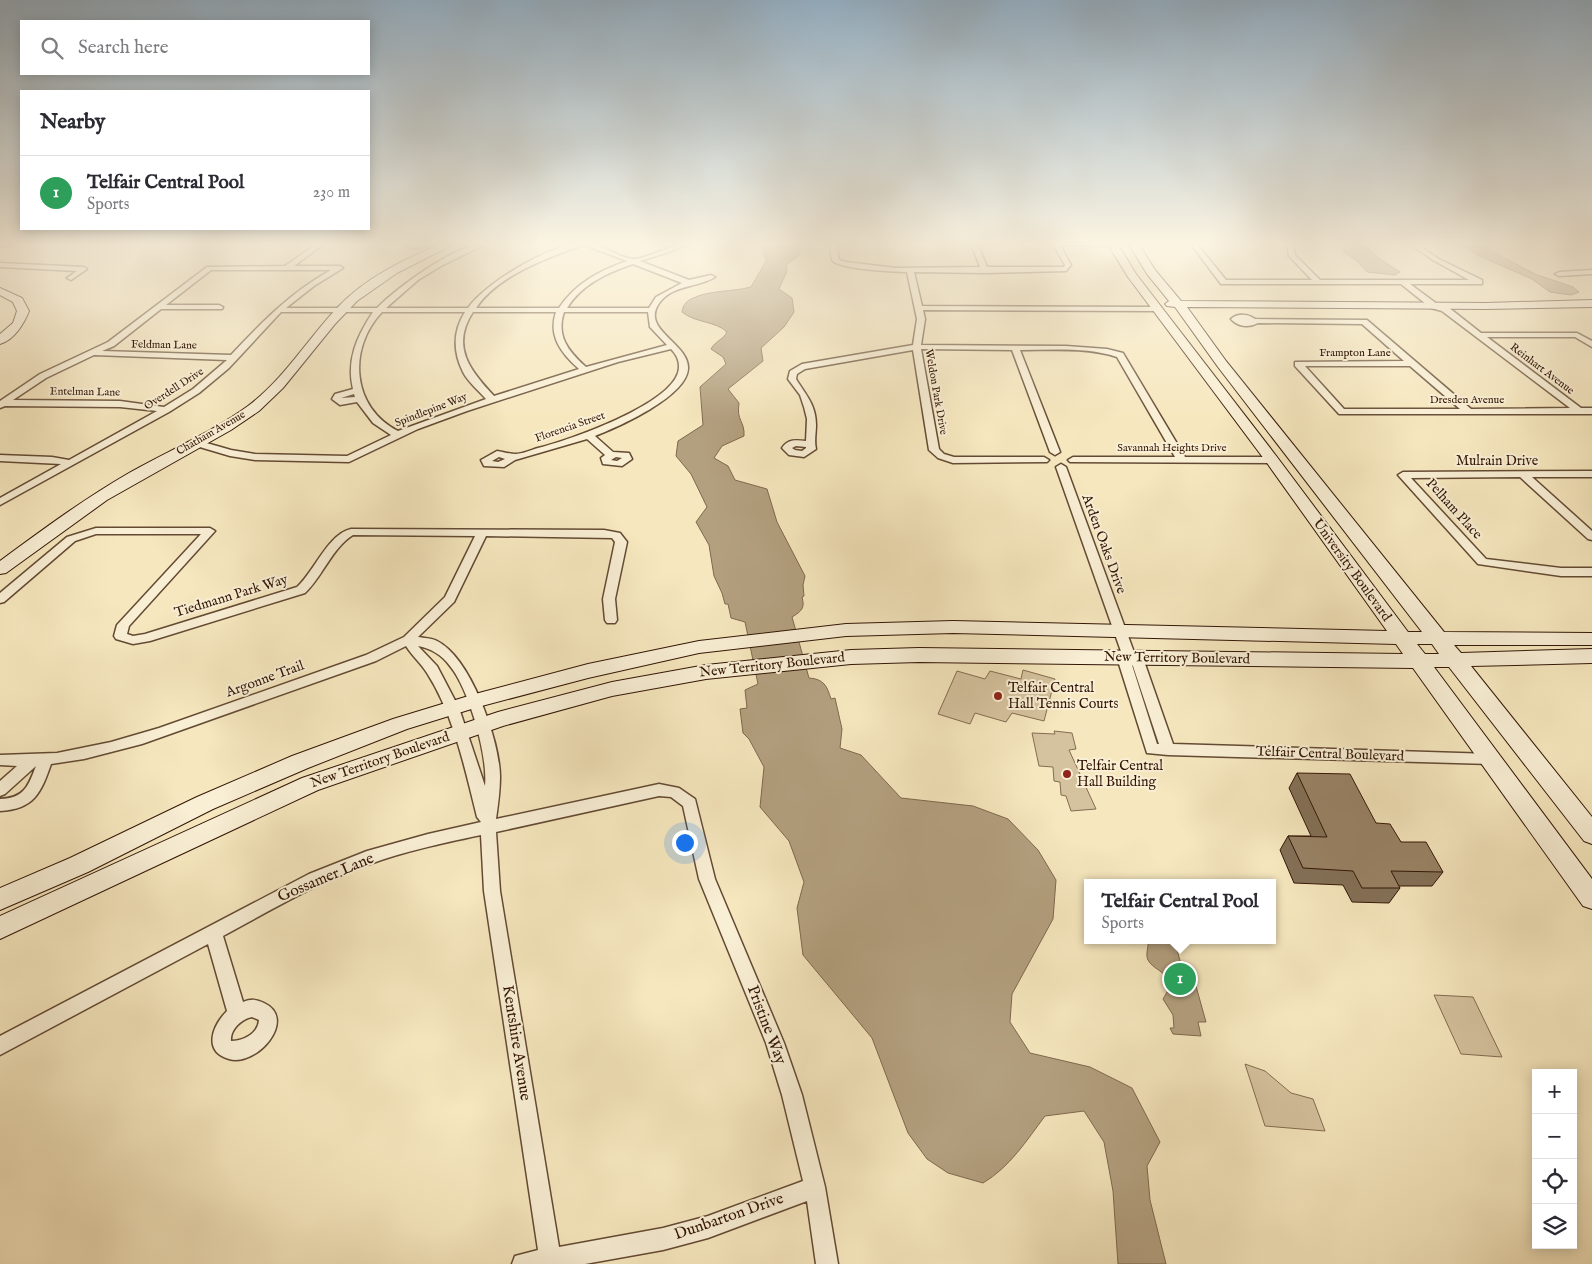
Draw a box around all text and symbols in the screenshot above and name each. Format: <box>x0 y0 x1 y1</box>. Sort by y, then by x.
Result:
search box <box>20 20 370 75</box>
icon: search <box>38 34 66 62</box>
text: Search here <box>78 36 169 60</box>
text: Nearby <box>40 109 105 136</box>
text: Telfair Central Pool <box>87 171 244 195</box>
text: 1 <box>53 183 59 203</box>
text: 230 m <box>313 183 350 203</box>
text: Sports <box>87 195 129 215</box>
street label: Feldman Lane <box>131 337 197 353</box>
street label: Reinhart Avenue <box>1507 340 1577 398</box>
street label: Frampton Lane <box>1319 346 1391 360</box>
street label: Weldon Park Drive <box>922 348 950 436</box>
street label: Overdell Drive <box>142 365 206 413</box>
street label: Entelman Lane <box>50 384 120 400</box>
street label: Spindlepine Way <box>393 390 470 430</box>
street label: Dresden Avenue <box>1430 393 1504 407</box>
street label: Chatham Avenue <box>174 408 248 458</box>
street label: Florencia Street <box>533 408 607 445</box>
street label: Savannah Heights Drive <box>1117 441 1227 455</box>
street label: Mulrain Drive <box>1456 452 1539 470</box>
street label: Pelham Place <box>1422 475 1486 544</box>
street label: Arden Oaks Drive <box>1077 491 1131 597</box>
street label: University Boulevard <box>1309 515 1396 625</box>
street label: Tiedmann Park Way <box>172 570 290 622</box>
street label: New Territory Boulevard <box>698 648 846 682</box>
street label: New Territory Boulevard <box>1104 648 1251 668</box>
street label: Argonne Trail <box>222 656 307 702</box>
place label: Telfair Central Hall Tennis Courts <box>1008 679 1119 713</box>
marker: Telfair Central Hall Tennis Courts <box>992 690 1004 702</box>
street label: New Territory Boulevard <box>308 728 453 792</box>
street label: Telfair Central Boulevard <box>1256 742 1405 766</box>
place label: Telfair Central Hall Building <box>1077 757 1163 791</box>
marker: Telfair Central Hall Building <box>1061 768 1073 780</box>
your location <box>672 830 698 856</box>
street label: Gossamer Lane <box>275 849 377 907</box>
popup <box>1084 879 1276 944</box>
text: Telfair Central Pool <box>1101 890 1259 914</box>
text: Sports <box>1101 914 1144 934</box>
pin: 1 <box>1164 960 1196 998</box>
street label: Pristine Way <box>742 983 790 1067</box>
street label: Kentshire Avenue <box>497 984 535 1102</box>
map controls <box>1532 1069 1577 1249</box>
button: + <box>1532 1069 1577 1114</box>
button: − <box>1532 1114 1577 1159</box>
button: locate <box>1532 1159 1577 1204</box>
street label: Dunbarton Drive <box>672 1189 786 1245</box>
button: layers <box>1532 1204 1577 1249</box>

